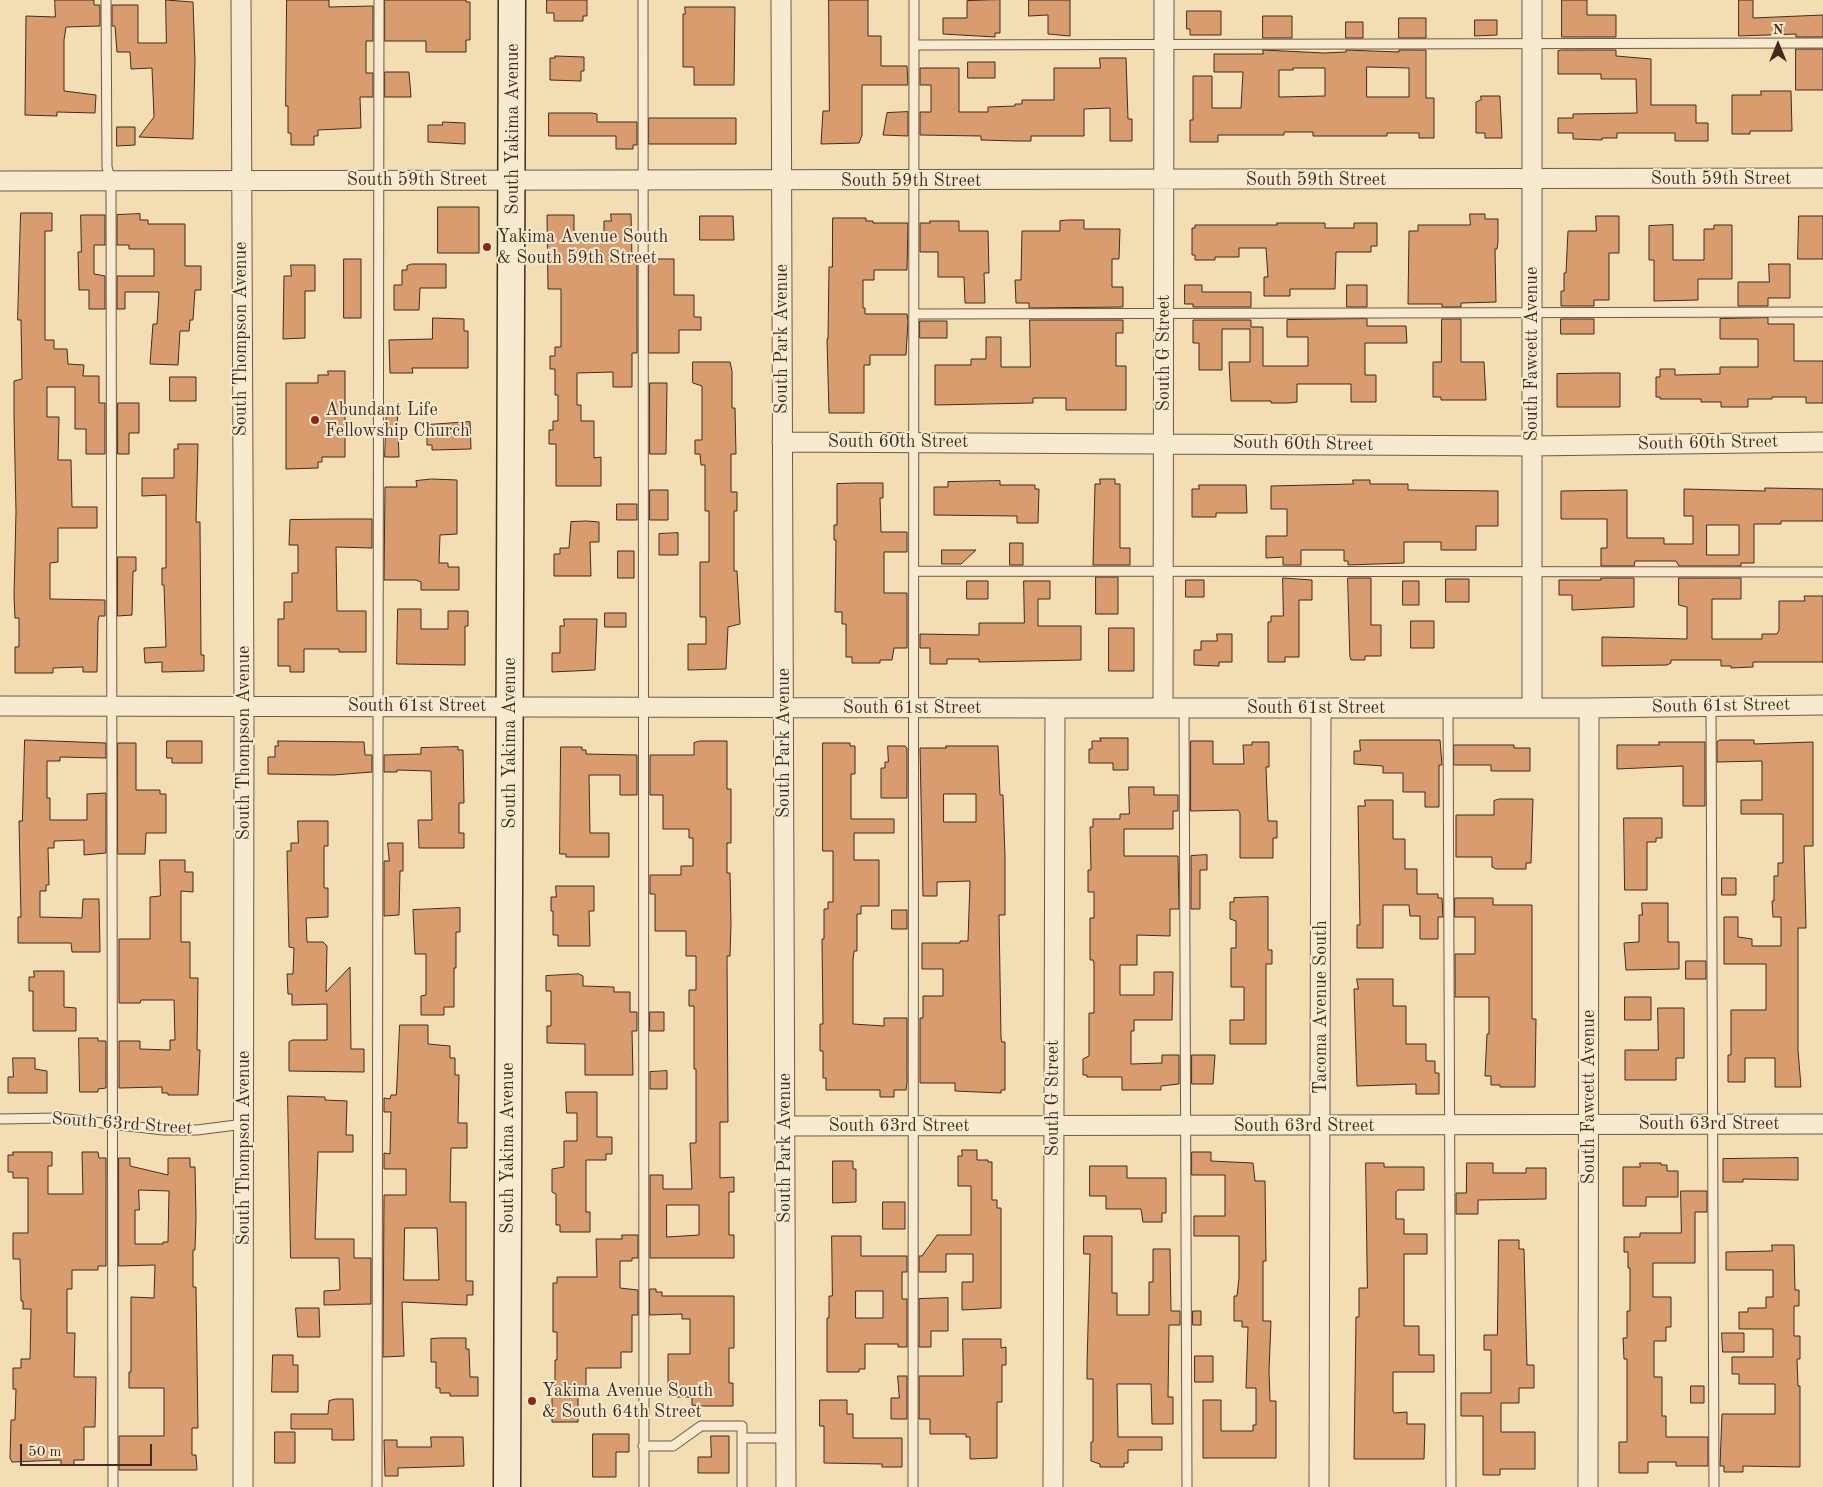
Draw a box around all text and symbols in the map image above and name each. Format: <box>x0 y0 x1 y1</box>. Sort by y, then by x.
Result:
north arrow <box>1753 20 1803 70</box>
text: N <box>1773 23 1783 37</box>
street label: South Yakima Avenue <box>502 43 524 215</box>
street label: South 59th Street <box>1651 168 1791 190</box>
street label: South 59th Street <box>347 169 487 191</box>
street label: South 59th Street <box>1246 169 1386 191</box>
street label: South 59th Street <box>841 170 981 192</box>
place label: Yakima Avenue South & South 59th Street <box>497 226 668 268</box>
marker: Yakima Avenue South & South 59th Street <box>481 241 493 253</box>
street label: South Thompson Avenue <box>230 242 252 436</box>
street label: South Park Avenue <box>771 264 793 414</box>
street label: South Fawcett Avenue <box>1521 267 1543 441</box>
street label: South G Street <box>1153 295 1175 411</box>
place label: Abundant Life Fellowship Church <box>325 399 470 442</box>
marker: Abundant Life Fellowship Church <box>309 414 321 426</box>
street label: South 60th Street <box>828 431 968 453</box>
street label: South 60th Street <box>1638 431 1778 455</box>
street label: South 60th Street <box>1233 432 1373 456</box>
street label: South Thompson Avenue <box>233 646 255 840</box>
street label: South Yakima Avenue <box>499 657 521 829</box>
street label: South Park Avenue <box>773 668 795 818</box>
street label: South 61st Street <box>1652 694 1790 718</box>
street label: South 61st Street <box>348 695 486 717</box>
street label: South 61st Street <box>843 697 981 719</box>
street label: South 61st Street <box>1247 697 1385 719</box>
street label: Tacoma Avenue South <box>1310 920 1332 1094</box>
street label: South Fawcett Avenue <box>1578 1010 1600 1184</box>
street label: South G Street <box>1042 1040 1064 1156</box>
street label: South Thompson Avenue <box>233 1051 255 1245</box>
street label: South Yakima Avenue <box>497 1062 519 1234</box>
street label: South Park Avenue <box>774 1073 796 1223</box>
street label: South 63rd Street <box>51 1108 193 1140</box>
street label: South 63rd Street <box>1638 1113 1780 1135</box>
street label: South 63rd Street <box>828 1115 970 1137</box>
street label: South 63rd Street <box>1233 1115 1375 1137</box>
place label: Yakima Avenue South & South 64th Street <box>542 1380 713 1422</box>
marker: Yakima Avenue South & South 64th Street <box>526 1395 538 1407</box>
scale bar <box>22 1434 155 1466</box>
text: 50 m <box>28 1445 62 1460</box>

